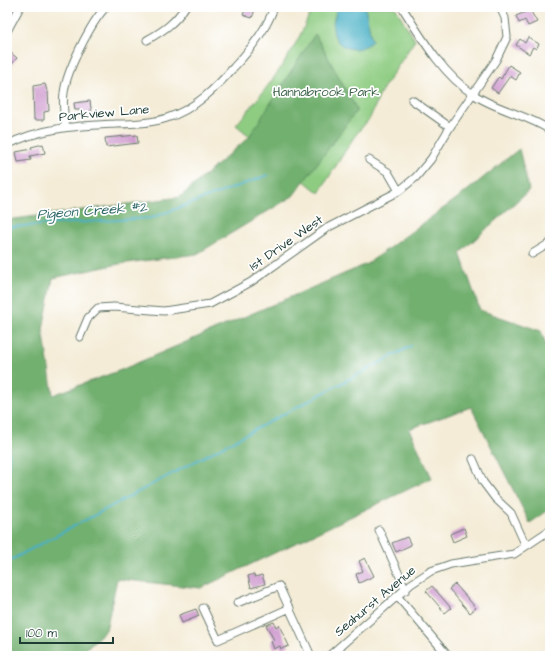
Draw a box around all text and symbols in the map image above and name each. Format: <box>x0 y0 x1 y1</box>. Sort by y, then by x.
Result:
park label: Hannabrook Park <box>273 83 379 101</box>
street label: Parkview Lane <box>58 100 150 126</box>
water label: Pigeon Creek #2 <box>36 197 149 225</box>
street label: 1st Drive West <box>246 210 327 275</box>
street label: Seahurst Avenue <box>330 562 420 640</box>
scale bar <box>20 619 113 645</box>
text: 100 m <box>26 625 57 642</box>

